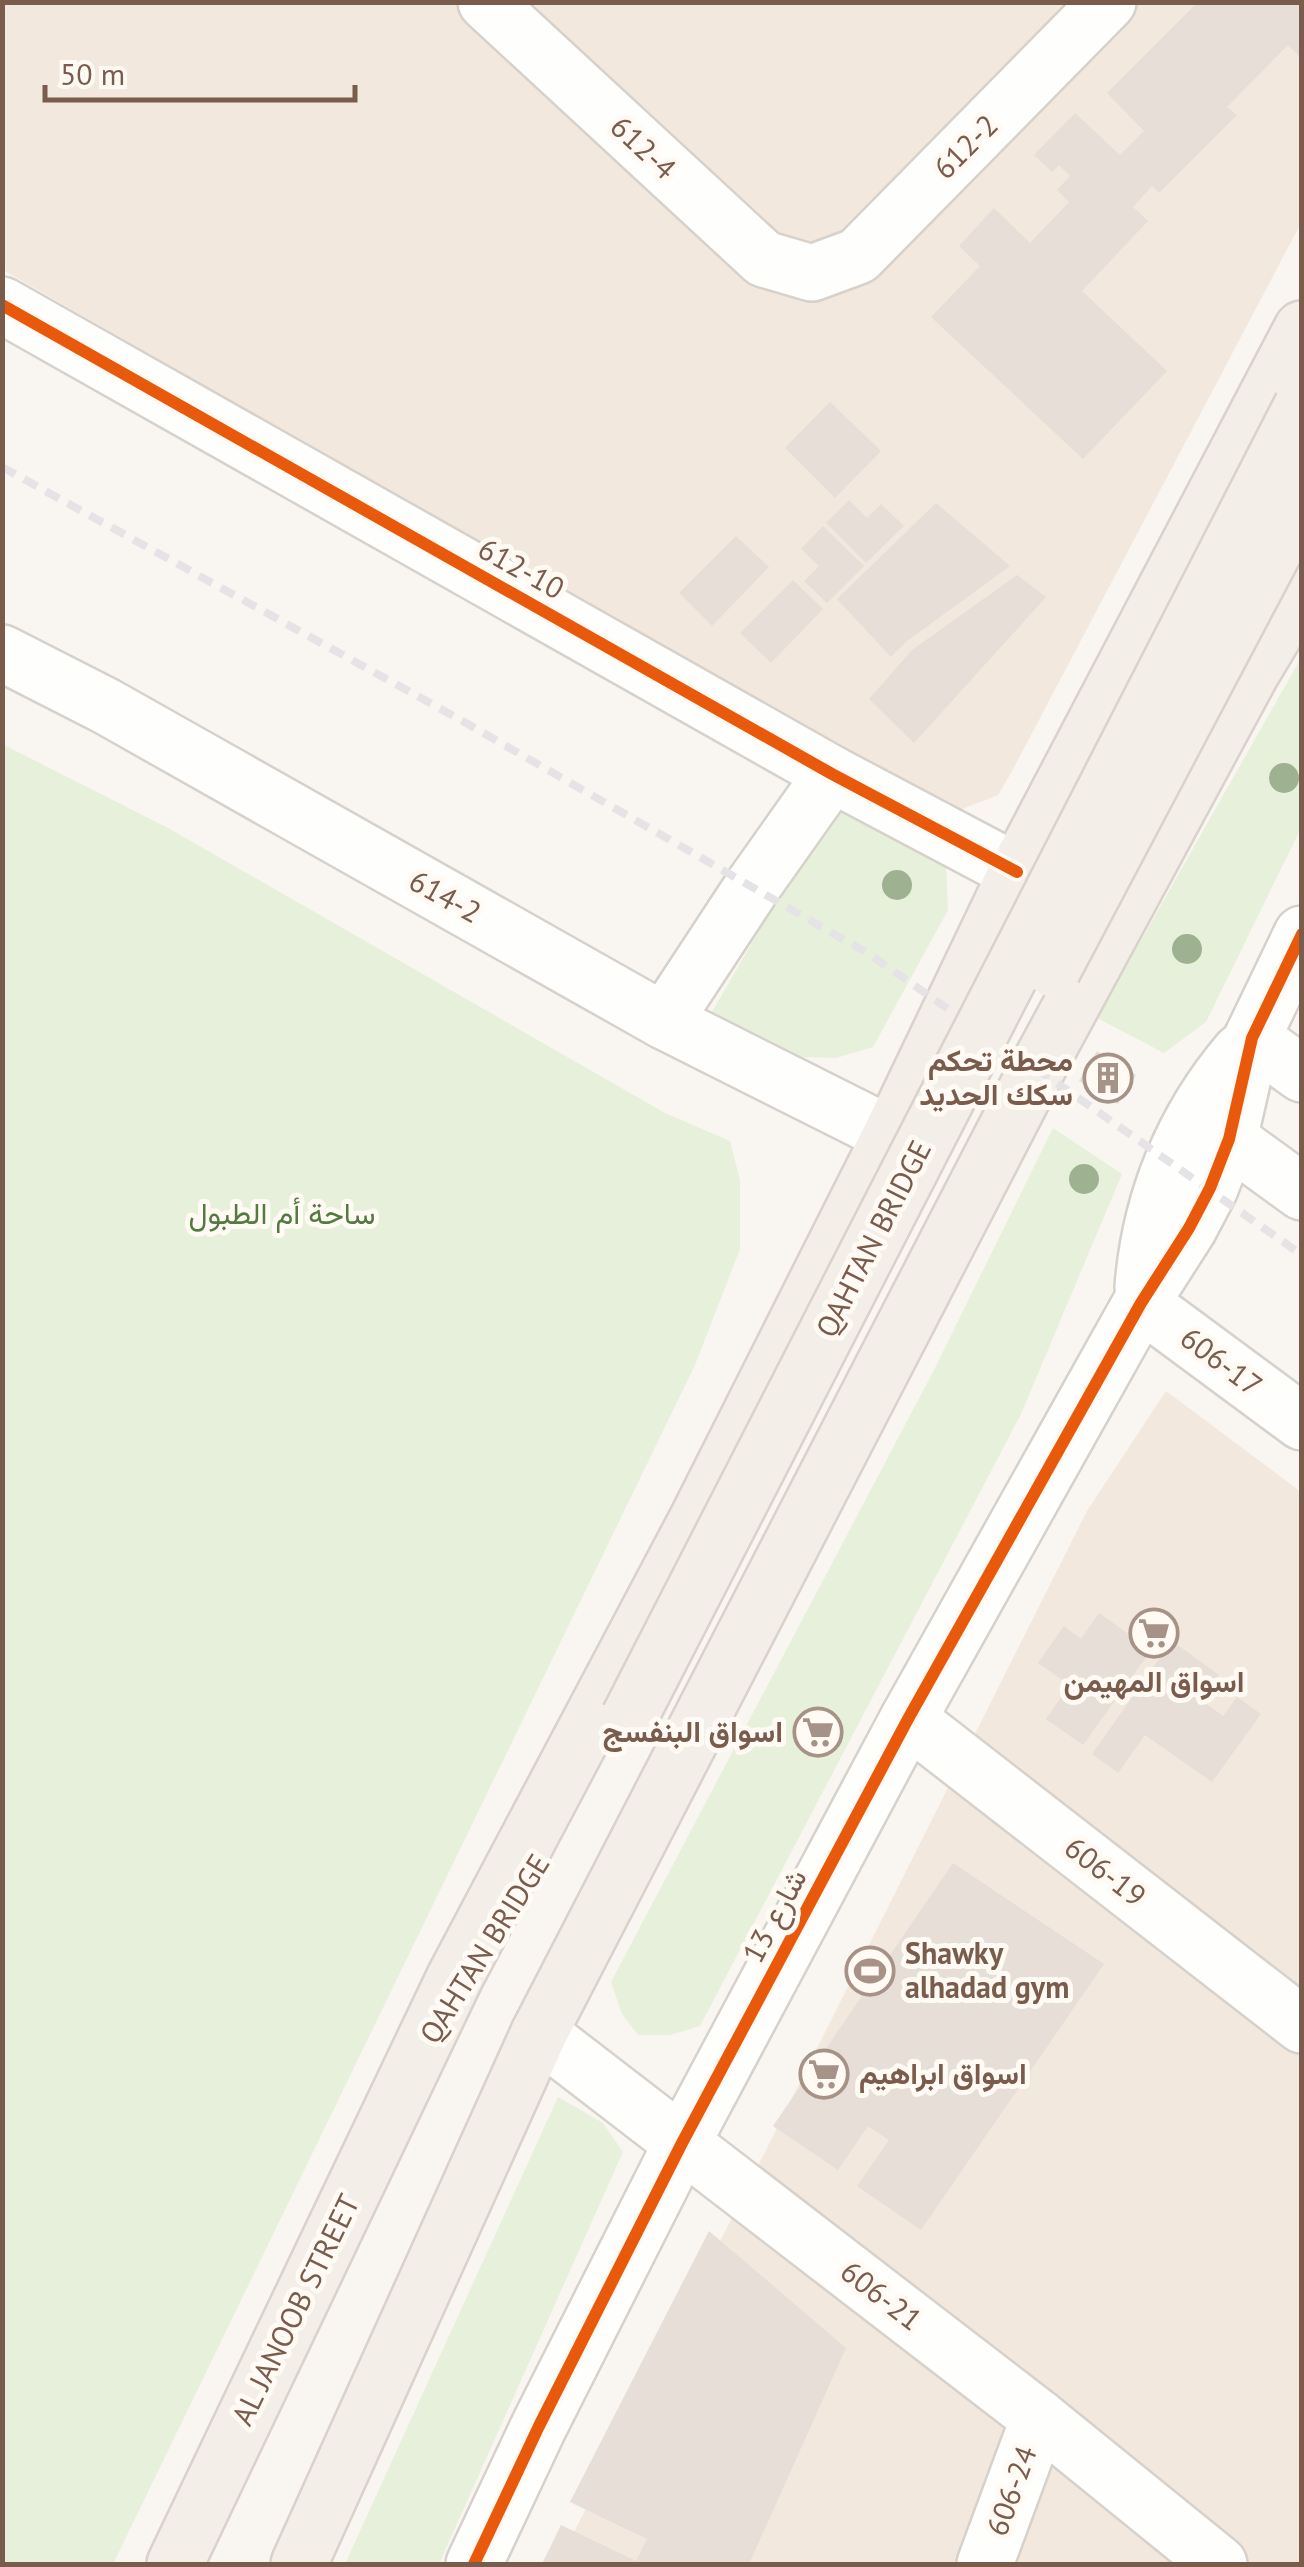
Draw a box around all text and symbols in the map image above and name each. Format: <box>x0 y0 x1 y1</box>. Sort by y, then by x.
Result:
scale bar <box>45 40 355 102</box>
text: 50 m <box>60 54 125 93</box>
street label: 612-2 <box>924 105 1006 187</box>
street label: 612-4 <box>603 107 685 187</box>
street label: 612-10 <box>472 528 572 607</box>
street label: 614-2 <box>403 860 489 931</box>
place label: محطة تحكم سكك الحديد <box>919 1040 1073 1113</box>
building icon: محطة تحكم سكك الحديد <box>1082 1052 1134 1104</box>
street label: QAHTAN BRIDGE <box>806 1133 939 1343</box>
park label: ساحة أم الطبول <box>189 1193 375 1233</box>
street label: 606-17 <box>1173 1317 1271 1404</box>
supermarket icon: اسواق المهيمن <box>1128 1607 1180 1659</box>
place label: اسواق المهيمن <box>1064 1661 1244 1700</box>
supermarket icon: اسواق البنفسج <box>792 1706 844 1758</box>
place label: اسواق البنفسج <box>603 1711 783 1752</box>
street label: 606-19 <box>1057 1827 1154 1915</box>
street label: QAHTAN BRIDGE <box>410 1846 558 2050</box>
street label: شارع 13 <box>733 1862 816 1970</box>
place label: Shawky alhadad gym <box>905 1933 1069 2006</box>
sports icon: Shawky alhadad gym <box>844 1945 896 1997</box>
supermarket icon: اسواق ابراهيم <box>798 2048 850 2100</box>
place label: اسواق ابراهيم <box>859 2053 1027 2093</box>
street label: AL JANOOB STREET <box>222 2187 368 2431</box>
street label: 606-21 <box>833 2251 930 2339</box>
street label: 606-24 <box>976 2440 1045 2541</box>

